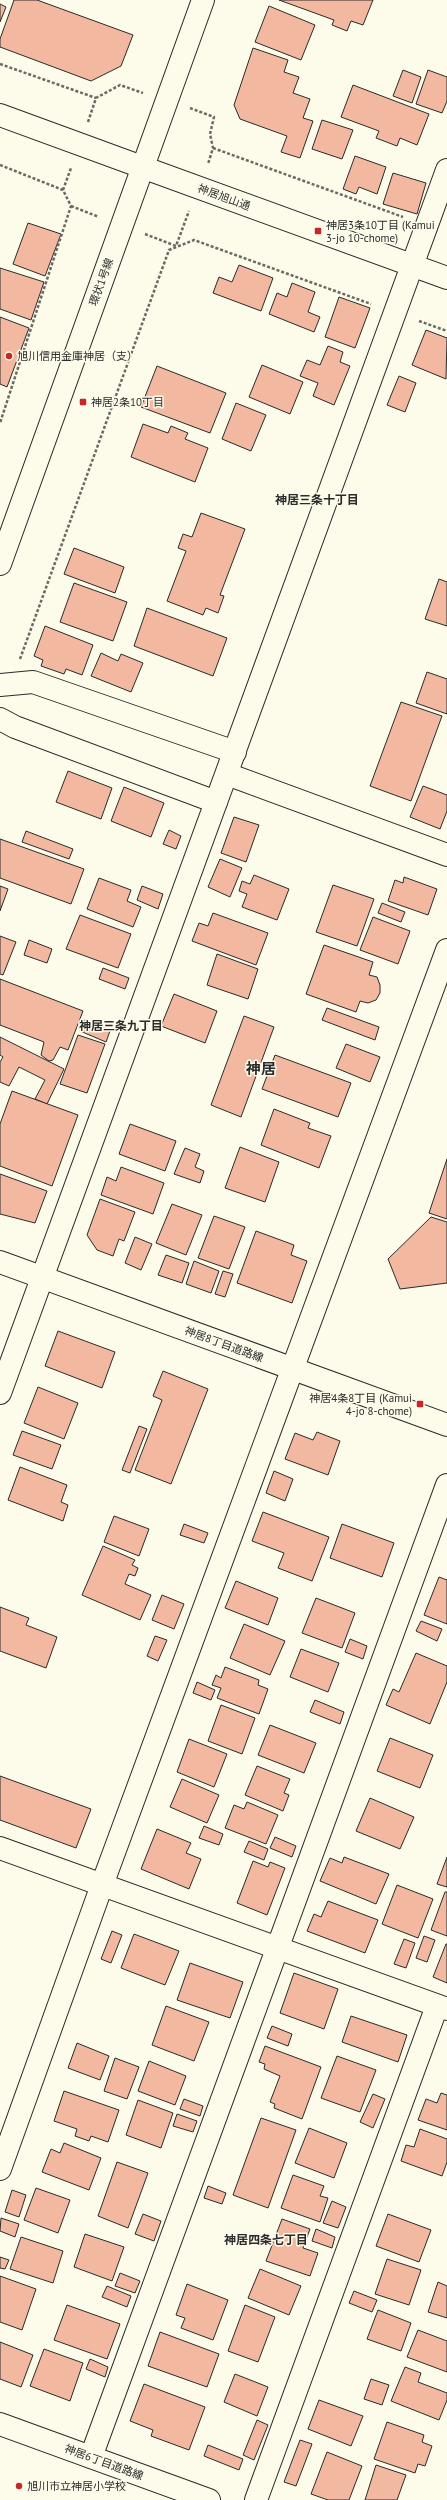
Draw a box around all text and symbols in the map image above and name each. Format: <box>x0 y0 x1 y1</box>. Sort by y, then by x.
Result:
street label: 神居旭山通 <box>196 181 252 213</box>
place label: 神居3条10丁目 (Kamui 3-jo 10-chome) <box>326 218 435 245</box>
marker: 神居3条10丁目 (Kamui 3-jo 10-chome) <box>313 226 323 236</box>
street label: 環状1号線 <box>86 256 116 308</box>
place label: 旭川信用金庫神居（支） <box>17 349 138 363</box>
marker: 旭川信用金庫神居（支） <box>4 351 14 361</box>
place label: 神居2条10丁目 <box>91 395 164 409</box>
marker: 神居2条10丁目 <box>78 397 88 407</box>
district label: 神居三条十丁目 <box>275 492 359 507</box>
district label: 神居三条九丁目 <box>79 1018 163 1033</box>
district label: 神居 <box>245 1059 276 1078</box>
street label: 神居8丁目道路線 <box>183 1323 265 1365</box>
place label: 神居4条8丁目 (Kamui 4-jo 8-chome) <box>309 1391 412 1418</box>
marker: 神居4条8丁目 (Kamui 4-jo 8-chome) <box>415 1399 425 1409</box>
district label: 神居四条七丁目 <box>224 2232 308 2247</box>
street label: 神居6丁目道路線 <box>63 2441 145 2483</box>
place label: 旭川市立神居小学校 <box>27 2479 126 2493</box>
marker: 旭川市立神居小学校 <box>14 2481 24 2491</box>

